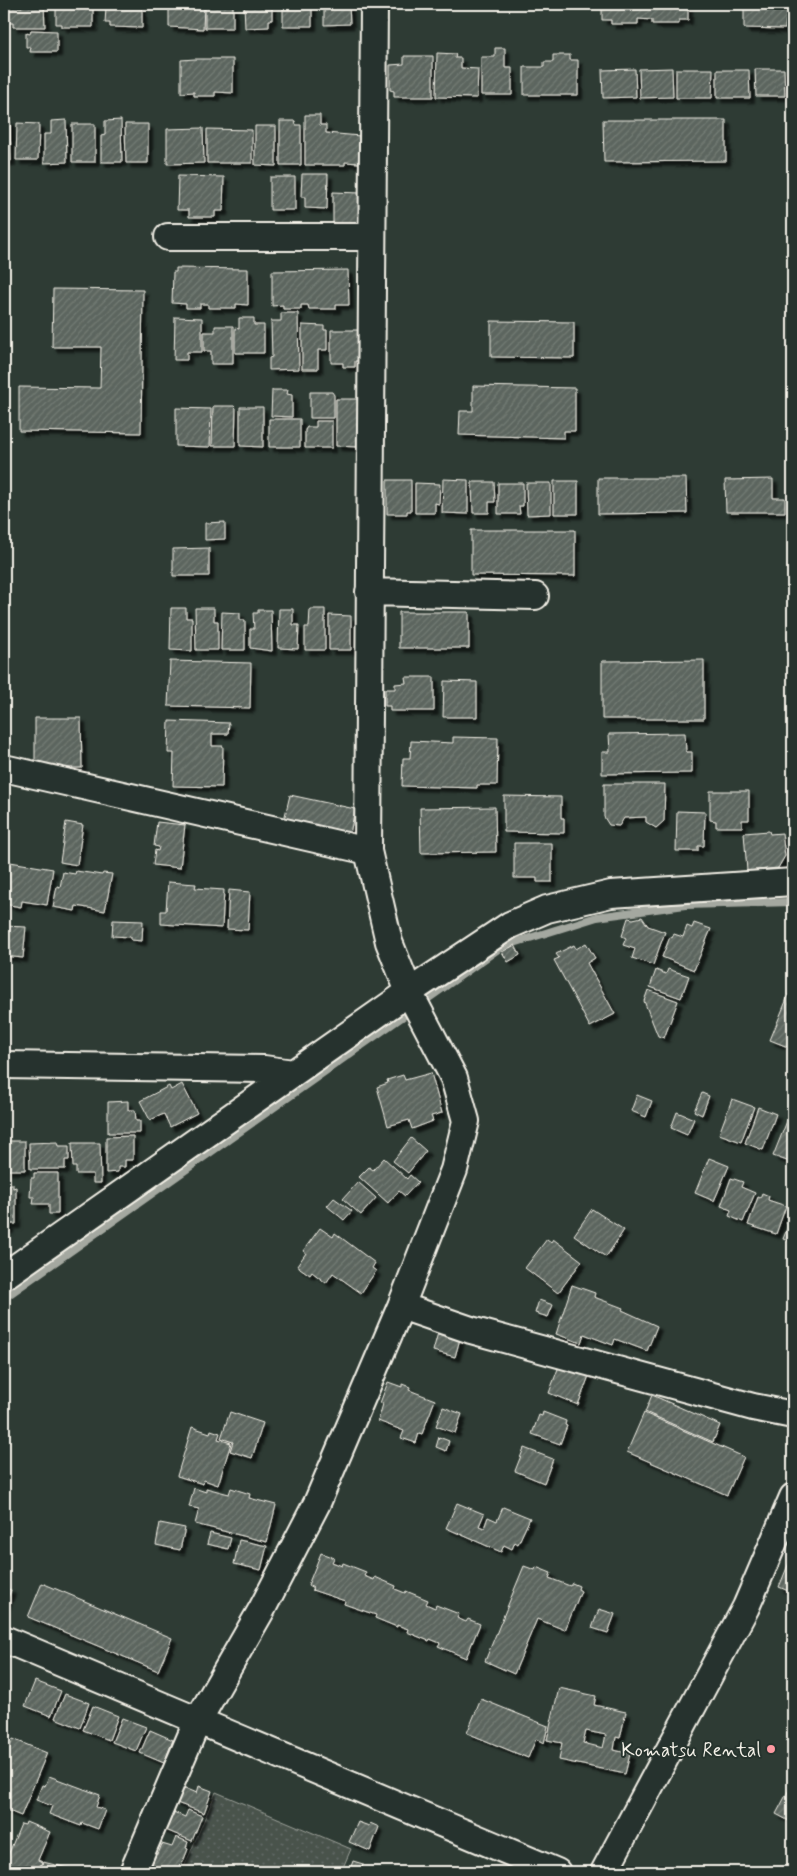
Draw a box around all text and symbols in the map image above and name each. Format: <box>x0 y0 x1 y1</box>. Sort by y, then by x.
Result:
place label: Komatsu Rental <box>621 1738 761 1763</box>
marker: Komatsu Rental <box>765 1743 777 1755</box>

